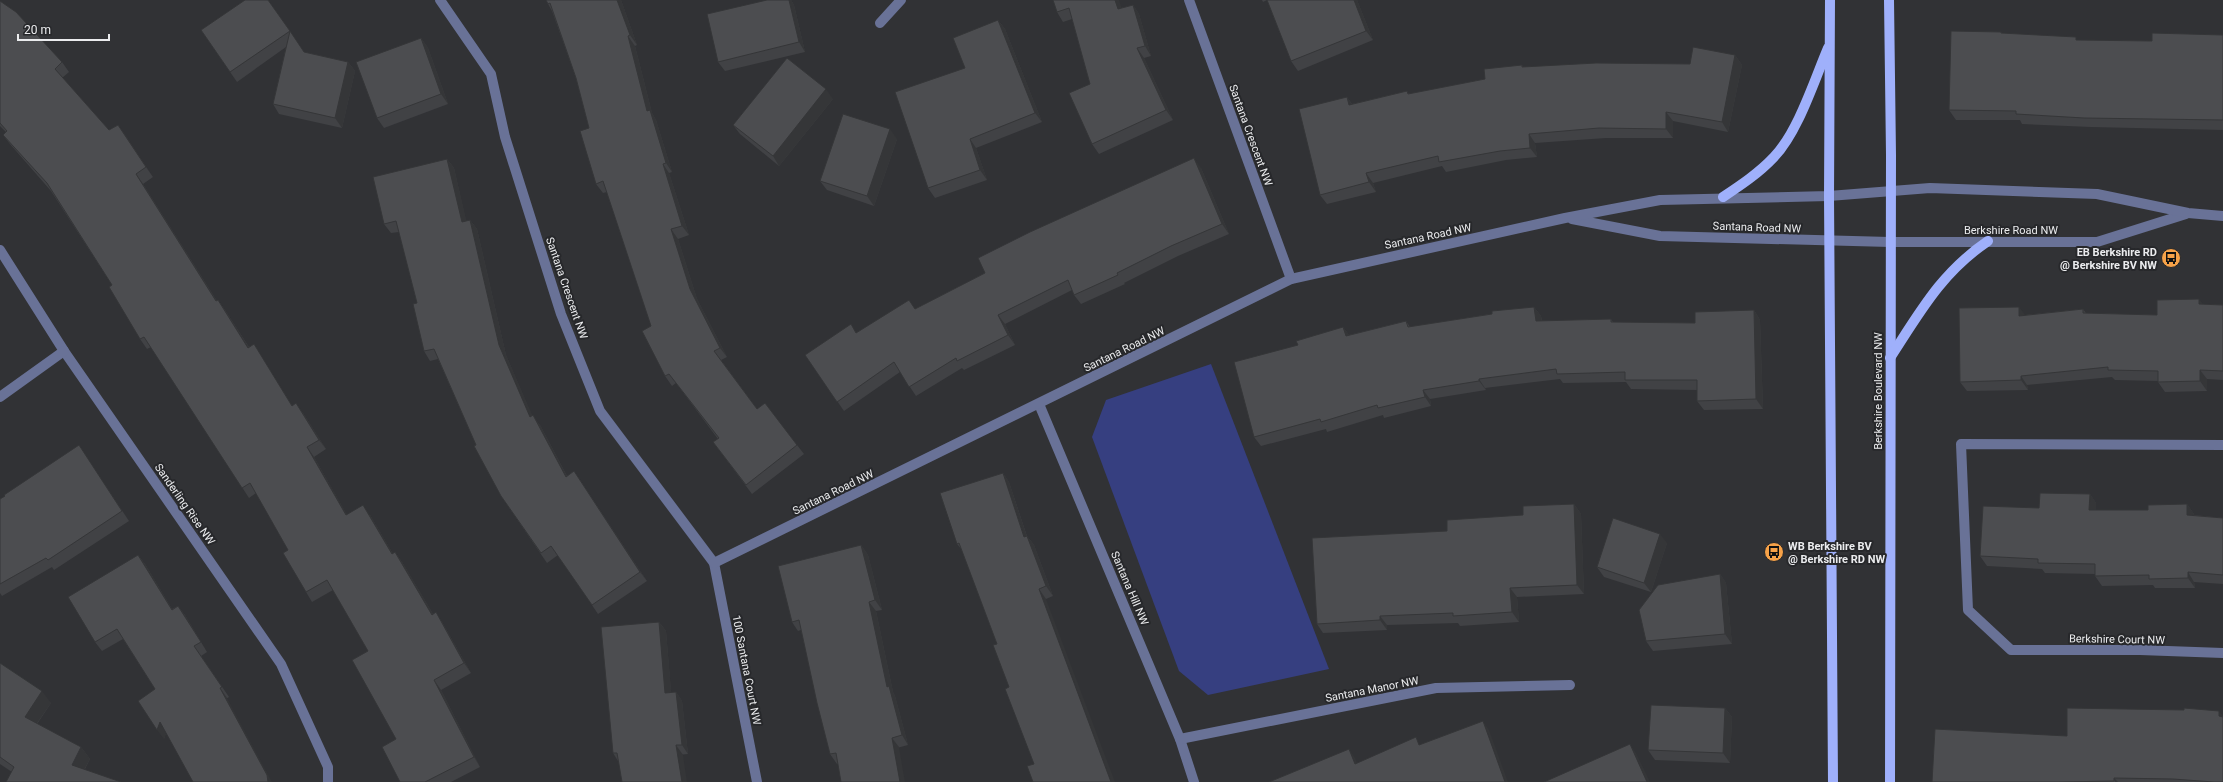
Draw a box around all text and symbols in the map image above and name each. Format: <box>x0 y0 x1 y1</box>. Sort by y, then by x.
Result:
scale bar <box>18 16 109 42</box>
text: 20 m <box>24 23 51 37</box>
street label: Santana Crescent NW <box>1226 83 1275 188</box>
street label: Santana Road NW <box>1713 219 1802 236</box>
street label: Santana Road NW <box>1383 221 1473 252</box>
street label: Berkshire Road NW <box>1964 224 2058 237</box>
street label: Santana Crescent NW <box>543 236 590 341</box>
place label: EB Berkshire RD @ Berkshire BV NW <box>2060 246 2157 272</box>
bus stop icon: EB Berkshire RD @ Berkshire BV NW <box>2160 247 2182 269</box>
street label: Santana Road NW <box>1082 324 1167 375</box>
street label: Berkshire Boulevard NW <box>1872 332 1885 450</box>
street label: Sanderling Rise NW <box>152 461 218 548</box>
street label: Santana Road NW <box>791 467 876 518</box>
place label: WB Berkshire BV @ Berkshire RD NW <box>1788 540 1885 566</box>
bus stop icon: WB Berkshire BV @ Berkshire RD NW <box>1763 541 1785 563</box>
street label: Santana Hill NW <box>1108 549 1151 627</box>
street label: 100 Santana Court NW <box>729 614 764 726</box>
street label: Berkshire Court NW <box>2069 632 2165 647</box>
street label: Santana Manor NW <box>1324 674 1420 705</box>

